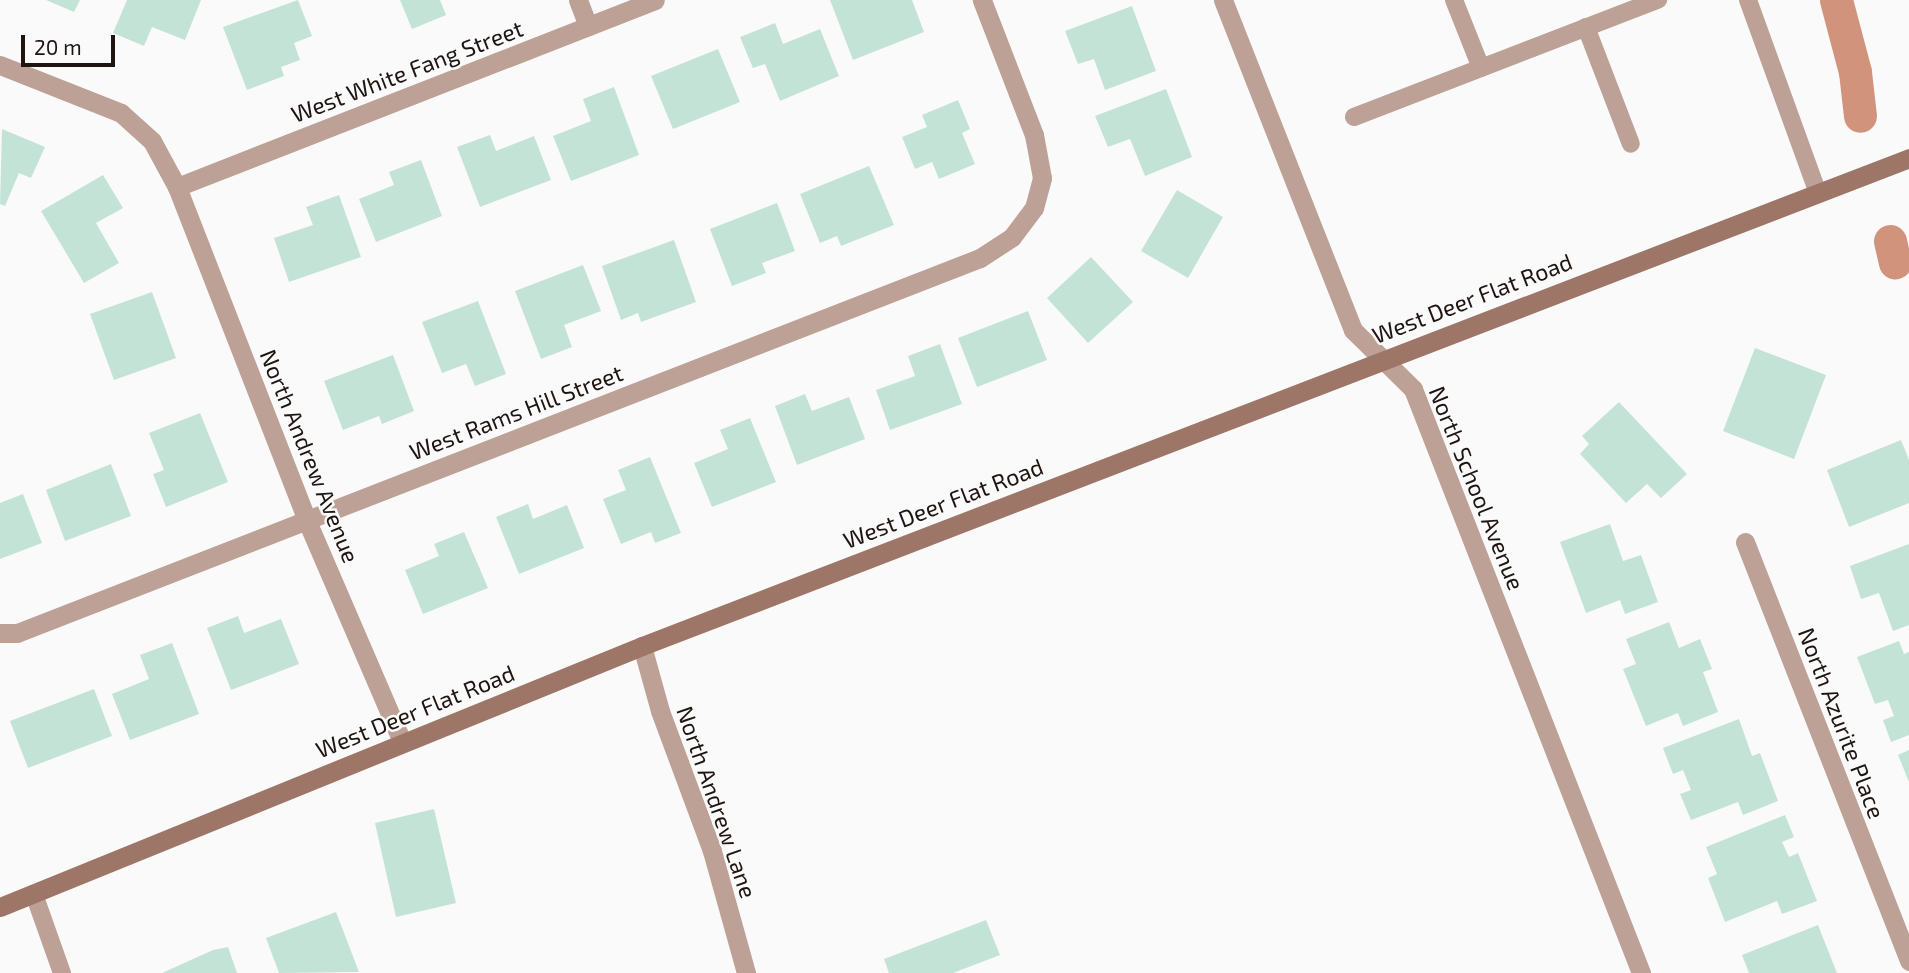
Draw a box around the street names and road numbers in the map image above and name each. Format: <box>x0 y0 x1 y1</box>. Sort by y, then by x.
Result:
street label: West White Fang Street <box>287 14 527 128</box>
street label: West Deer Flat Road <box>1368 247 1576 349</box>
street label: North Andrew Avenue <box>254 345 366 567</box>
street label: West Rams Hill Street <box>405 358 627 466</box>
street label: North School Avenue <box>1423 382 1531 594</box>
street label: West Deer Flat Road <box>839 452 1047 554</box>
street label: North Azurite Place <box>1793 624 1891 822</box>
street label: West Deer Flat Road <box>311 658 519 764</box>
street label: North Andrew Lane <box>671 702 763 902</box>

